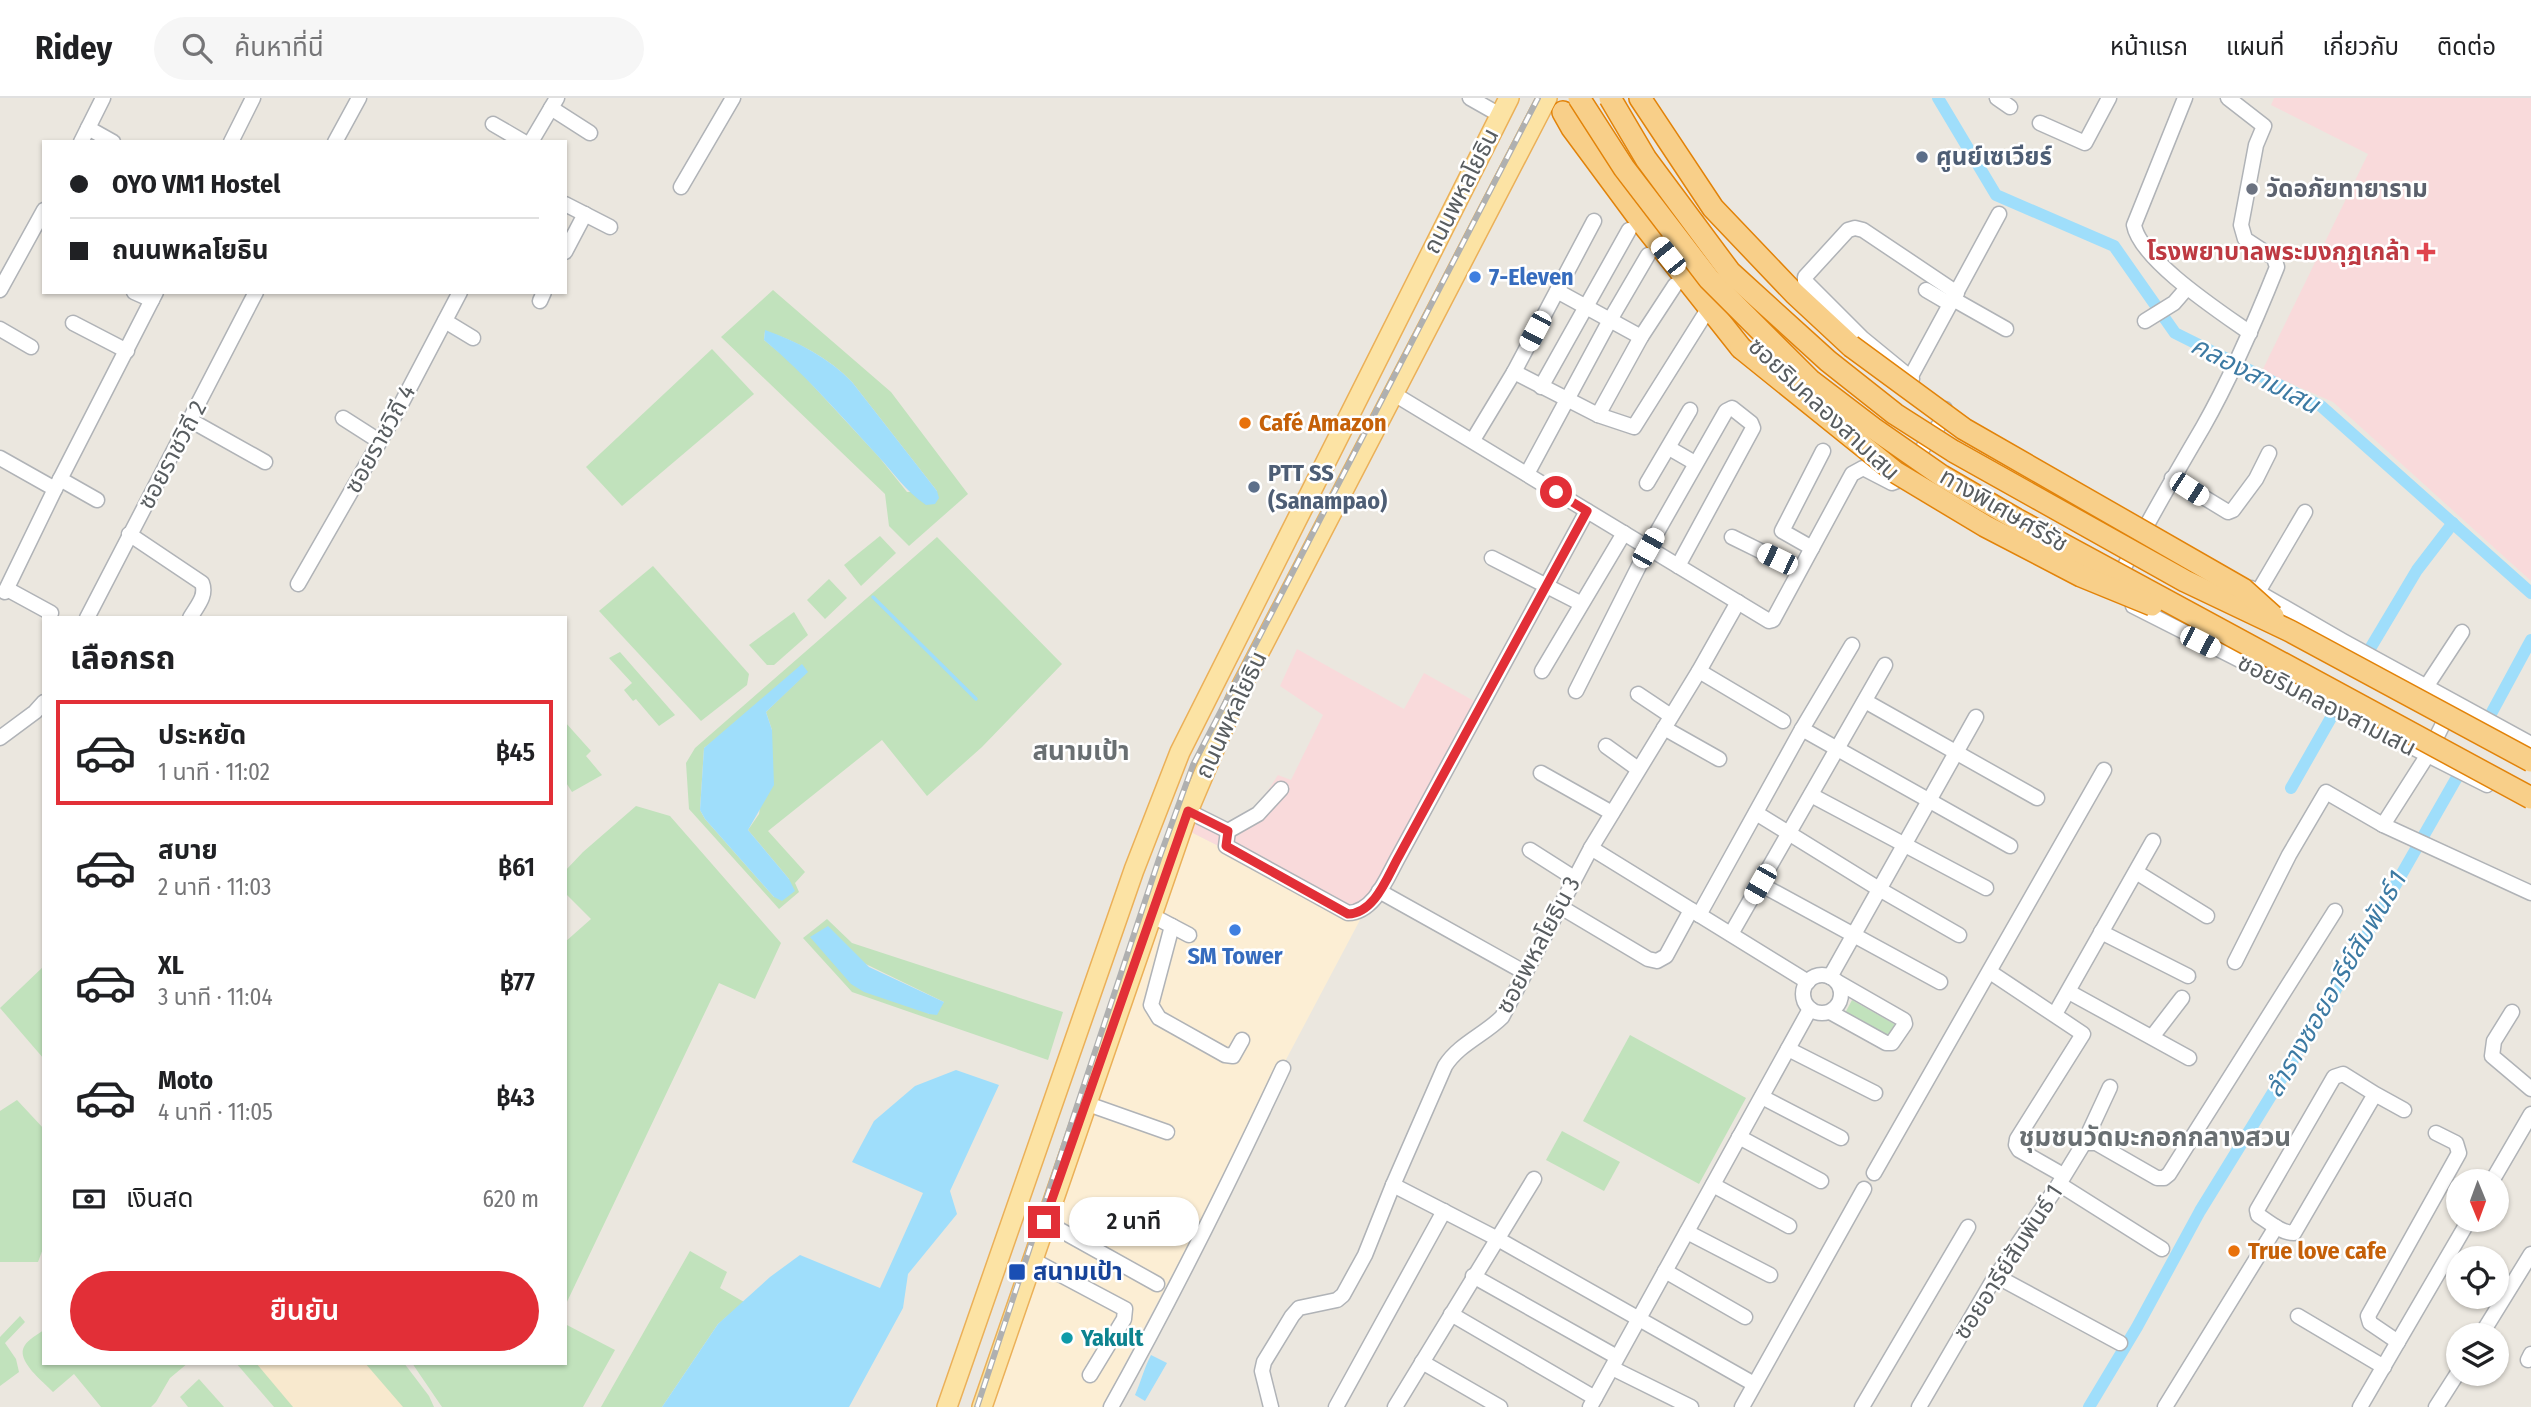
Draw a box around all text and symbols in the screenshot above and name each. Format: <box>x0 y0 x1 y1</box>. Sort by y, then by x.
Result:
search box <box>154 17 644 80</box>
text: Ridey <box>35 28 112 68</box>
icon: search <box>178 29 216 67</box>
text: ค้นหาที่นี่ <box>234 32 324 63</box>
text: หน้าแรก <box>2110 33 2188 61</box>
text: แผนที่ <box>2226 33 2284 61</box>
text: เกี่ยวกับ <box>2322 33 2399 61</box>
text: ติดต่อ <box>2437 33 2496 61</box>
street label: ถนนพหลโยธิน <box>1417 124 1505 258</box>
place label: ศูนย์เซเวียร์ <box>1936 143 2052 172</box>
marker: ศูนย์เซเวียร์ <box>1914 149 1930 165</box>
text: OYO VM1 Hostel <box>112 169 280 200</box>
place label: วัดอภัยทายาราม <box>2266 175 2428 203</box>
marker: วัดอภัยทายาราม <box>2244 181 2260 197</box>
car <box>1647 233 1690 279</box>
text: ถนนพหลโยธิน <box>112 235 269 266</box>
place label: โรงพยาบาลพระมงกุฎเกล้า <box>2147 238 2410 267</box>
marker: โรงพยาบาลพระมงกุฎเกล้า <box>2416 242 2436 262</box>
place label: 7-Eleven <box>1489 263 1574 291</box>
marker: 7-Eleven <box>1467 269 1483 285</box>
car <box>1516 308 1555 354</box>
water label: คลองสามเสน <box>2186 330 2326 421</box>
street label: ซอยริมคลองสามเสน <box>1743 332 1905 486</box>
street label: ซอยราชวิถี 4 <box>339 380 421 498</box>
street label: ซอยราชวิถี 2 <box>132 396 212 514</box>
place label: Café Amazon <box>1259 409 1387 437</box>
marker: Café Amazon <box>1237 415 1253 431</box>
place label: PTT SS (Sanampao) <box>1268 459 1387 515</box>
street label: ทางพิเศษศรีรัช <box>1935 462 2073 558</box>
car <box>2166 469 2213 509</box>
route start <box>1540 476 1572 508</box>
marker: PTT SS (Sanampao) <box>1246 479 1262 495</box>
car <box>1629 525 1668 571</box>
car <box>1754 540 1801 578</box>
car <box>2177 623 2224 661</box>
text: เลือกรถ <box>70 639 175 677</box>
street label: ถนนพหลโยธิน <box>1189 647 1273 783</box>
street label: ซอยริมคลองสามเสน <box>2233 648 2421 762</box>
text: ประหยัด <box>158 720 246 751</box>
icon: car <box>74 721 137 784</box>
district label: สนามเป้า <box>1032 736 1130 767</box>
text: ฿45 <box>496 737 535 768</box>
text: 1 นาที · 11:02 <box>158 758 270 786</box>
text: สบาย <box>158 835 218 866</box>
icon: car <box>74 836 137 899</box>
text: ฿61 <box>498 852 535 883</box>
car <box>1741 861 1780 907</box>
water label: ลำรางซอยอารีย์สัมพันธ์ 1 <box>2259 865 2413 1103</box>
street label: ซอยพหลโยธิน 3 <box>1490 872 1586 1018</box>
text: 2 นาที · 11:03 <box>158 873 271 901</box>
marker: SM Tower <box>1227 922 1243 938</box>
place label: SM Tower <box>1187 942 1283 970</box>
text: XL <box>158 950 184 981</box>
icon: car <box>74 951 137 1014</box>
text: ฿77 <box>500 967 535 998</box>
text: 3 นาที · 11:04 <box>158 983 273 1011</box>
text: Moto <box>158 1065 213 1096</box>
icon: car <box>74 1066 137 1129</box>
text: ฿43 <box>496 1082 535 1113</box>
text: 4 นาที · 11:05 <box>158 1098 273 1126</box>
district label: ชุมชนวัดมะกอกกลางสวน <box>2019 1122 2291 1153</box>
north arrow <box>2446 1169 2510 1232</box>
map controls <box>2446 1169 2509 1386</box>
street label: ซอยอารีย์สัมพันธ์ 1 <box>1948 1179 2068 1345</box>
icon: cash <box>70 1180 108 1218</box>
text: เงินสด <box>126 1183 193 1214</box>
text: 620 m <box>483 1185 539 1213</box>
callout: 2 นาที <box>1068 1198 1198 1246</box>
route end <box>1028 1206 1060 1238</box>
text: 2 นาที <box>1107 1207 1161 1235</box>
place label: True love cafe <box>2248 1237 2387 1265</box>
marker: True love cafe <box>2226 1243 2242 1259</box>
button: locate <box>2446 1246 2509 1309</box>
place label: สนามเป้า <box>1033 1258 1123 1286</box>
marker: สนามเป้า <box>1007 1262 1027 1282</box>
button: ยืนยัน <box>70 1271 539 1351</box>
button: layers <box>2446 1323 2509 1386</box>
place label: Yakult <box>1080 1324 1144 1352</box>
marker: Yakult <box>1059 1330 1075 1346</box>

